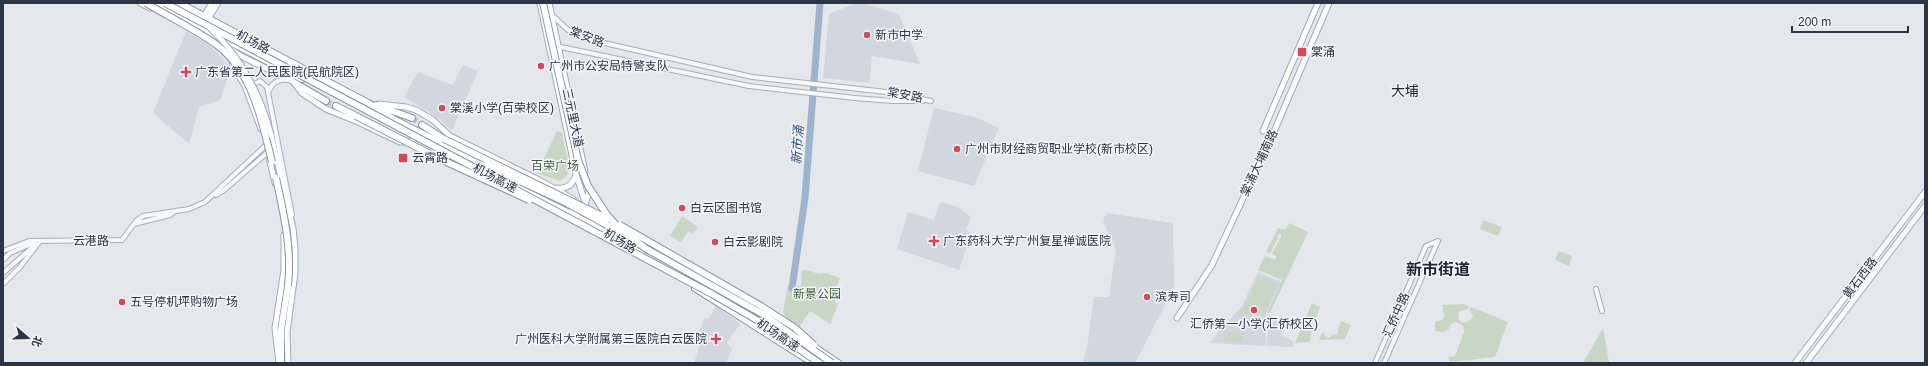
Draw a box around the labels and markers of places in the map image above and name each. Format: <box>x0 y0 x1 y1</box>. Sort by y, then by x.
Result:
place label: 新市中学 <box>875 28 923 42</box>
marker: 新市中学 <box>862 30 872 40</box>
place label: 棠涌 <box>1311 45 1335 59</box>
marker: 棠涌 <box>1296 46 1308 58</box>
place label: 广州市公安局特警支队 <box>549 59 669 73</box>
marker: 广州市公安局特警支队 <box>536 61 546 71</box>
place label: 广东省第二人民医院(民航院区) <box>195 65 359 79</box>
marker: 广东省第二人民医院(民航院区) <box>180 66 192 78</box>
place label: 棠溪小学(百荣校区) <box>450 101 554 115</box>
marker: 棠溪小学(百荣校区) <box>437 103 447 113</box>
place label: 广州市财经商贸职业学校(新市校区) <box>965 142 1153 156</box>
marker: 广州市财经商贸职业学校(新市校区) <box>952 144 962 154</box>
place label: 云霄路 <box>412 151 448 165</box>
marker: 云霄路 <box>397 152 409 164</box>
place label: 白云区图书馆 <box>690 201 762 215</box>
marker: 白云区图书馆 <box>677 203 687 213</box>
place label: 广东药科大学广州复星禅诚医院 <box>943 234 1111 248</box>
place label: 白云影剧院 <box>723 235 783 249</box>
marker: 广东药科大学广州复星禅诚医院 <box>928 235 940 247</box>
marker: 白云影剧院 <box>710 237 720 247</box>
place label: 滨寿司 <box>1155 290 1191 304</box>
marker: 滨寿司 <box>1142 292 1152 302</box>
place label: 五号停机坪购物广场 <box>130 295 238 309</box>
marker: 五号停机坪购物广场 <box>117 297 127 307</box>
marker: 汇侨第一小学(汇侨校区) <box>1249 305 1259 315</box>
place label: 汇侨第一小学(汇侨校区) <box>1190 317 1318 331</box>
place label: 广州医科大学附属第三医院白云医院 <box>515 332 707 346</box>
marker: 广州医科大学附属第三医院白云医院 <box>710 333 722 345</box>

